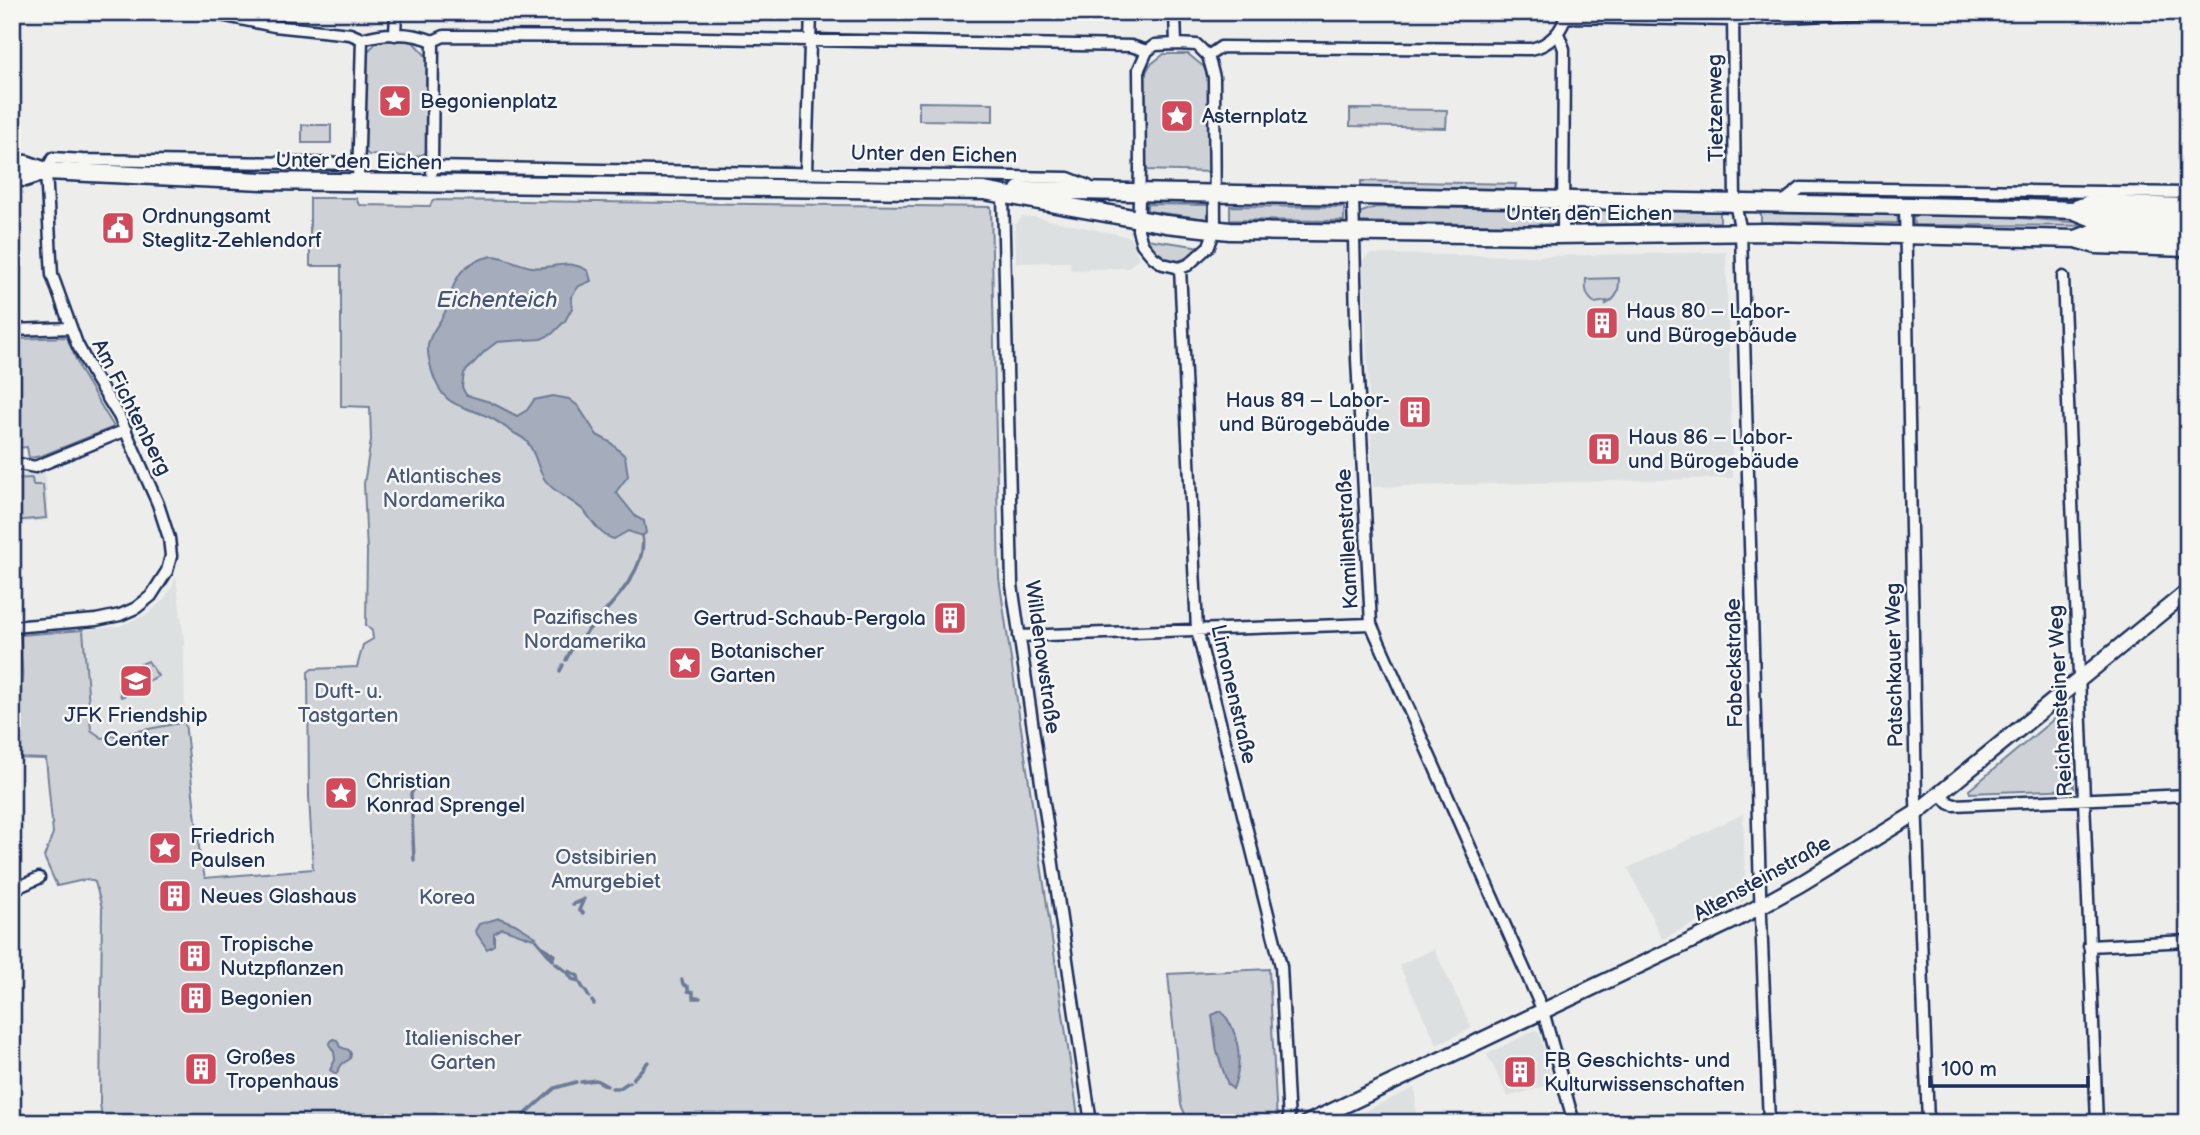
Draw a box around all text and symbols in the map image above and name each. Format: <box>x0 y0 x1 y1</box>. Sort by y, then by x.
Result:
street label: Tietzenweg <box>1702 54 1729 162</box>
place icon: Begonienplatz <box>376 82 414 120</box>
place label: Begonienplatz <box>420 89 558 114</box>
place icon: Asternplatz <box>1158 97 1196 135</box>
place label: Asternplatz <box>1202 104 1308 129</box>
street label: Unter den Eichen <box>850 141 1017 168</box>
street label: Unter den Eichen <box>275 148 442 175</box>
street label: Unter den Eichen <box>1506 201 1672 226</box>
place label: Ordnungsamt Steglitz-Zehlendorf <box>142 204 322 253</box>
public building icon: Ordnungsamt Steglitz-Zehlendorf <box>99 209 137 247</box>
water label: Eichenteich <box>437 286 558 314</box>
place label: Haus 80 – Labor- und Bürogebäude <box>1626 299 1797 348</box>
building icon: Haus 80 – Labor- und Bürogebäude <box>1583 304 1621 342</box>
street label: Am Fichtenberg <box>86 335 177 480</box>
place label: Haus 89 – Labor- und Bürogebäude <box>1219 388 1390 437</box>
building icon: Haus 89 – Labor- und Bürogebäude <box>1396 393 1434 431</box>
place label: Haus 86 – Labor- und Bürogebäude <box>1628 425 1799 474</box>
building icon: Haus 86 – Labor- und Bürogebäude <box>1585 430 1623 468</box>
park label: Atlantisches Nordamerika <box>383 464 505 513</box>
street label: Kamillenstraße <box>1331 468 1364 610</box>
street label: Willdenowstraße <box>1019 579 1066 735</box>
street label: Patschkauer Weg <box>1881 582 1908 747</box>
street label: Fabeckstraße <box>1721 598 1748 728</box>
building icon: Gertrud-Schaub-Pergola <box>931 599 969 637</box>
street label: Reichensteiner Weg <box>2043 604 2078 798</box>
park label: Pazifisches Nordamerika <box>524 605 646 654</box>
place label: Gertrud-Schaub-Pergola <box>693 606 926 631</box>
street label: Limonenstraße <box>1205 622 1262 766</box>
place label: Botanischer Garten <box>710 639 824 688</box>
place icon: Botanischer Garten <box>666 644 704 682</box>
school or university icon: JFK Friendship Center <box>117 662 155 700</box>
park label: Duft- u. Tastgarten <box>298 679 398 728</box>
place label: JFK Friendship Center <box>64 703 208 752</box>
place label: Christian Konrad Sprengel <box>366 769 525 818</box>
place icon: Christian Konrad Sprengel <box>322 774 360 812</box>
place label: Friedrich Paulsen <box>190 824 275 873</box>
place icon: Friedrich Paulsen <box>146 829 184 867</box>
street label: Altensteinstraße <box>1689 830 1835 926</box>
park label: Ostsibirien Amurgebiet <box>551 845 661 894</box>
building icon: Neues Glashaus <box>156 877 194 915</box>
place label: Neues Glashaus <box>200 884 357 909</box>
park label: Korea <box>419 885 475 910</box>
place label: Tropische Nutzpflanzen <box>220 932 344 981</box>
building icon: Tropische Nutzpflanzen <box>176 937 214 975</box>
building icon: Begonien <box>177 979 215 1017</box>
place label: Begonien <box>220 986 312 1011</box>
park label: Italienischer Garten <box>405 1026 522 1075</box>
scale bar <box>1930 1044 2088 1088</box>
place label: Großes Tropenhaus <box>226 1045 339 1094</box>
place label: FB Geschichts- und Kulturwissenschaften <box>1544 1048 1745 1097</box>
building icon: Großes Tropenhaus <box>182 1050 220 1088</box>
building icon: FB Geschichts- und Kulturwissenschaften <box>1501 1053 1539 1091</box>
text: 100 m <box>1941 1057 1997 1082</box>

